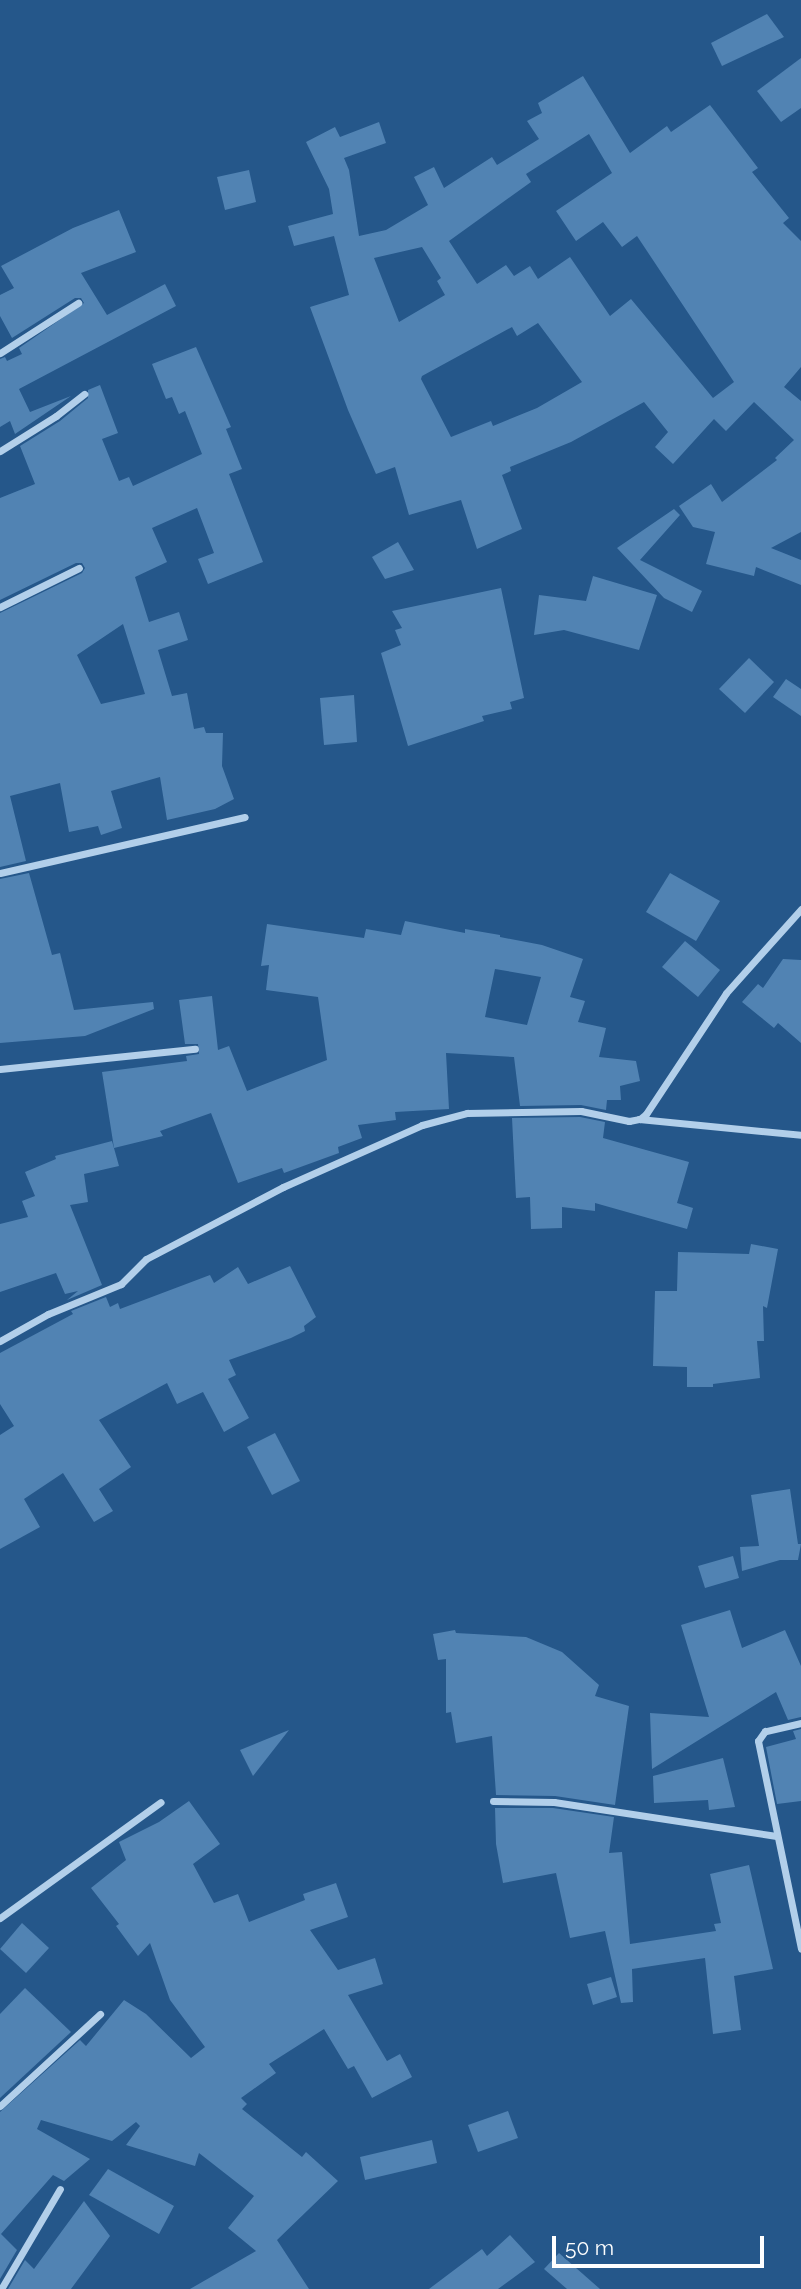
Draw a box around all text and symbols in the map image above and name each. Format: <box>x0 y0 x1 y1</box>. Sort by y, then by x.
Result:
scale bar <box>556 2222 768 2266</box>
text: 50 m <box>565 2235 614 2260</box>

